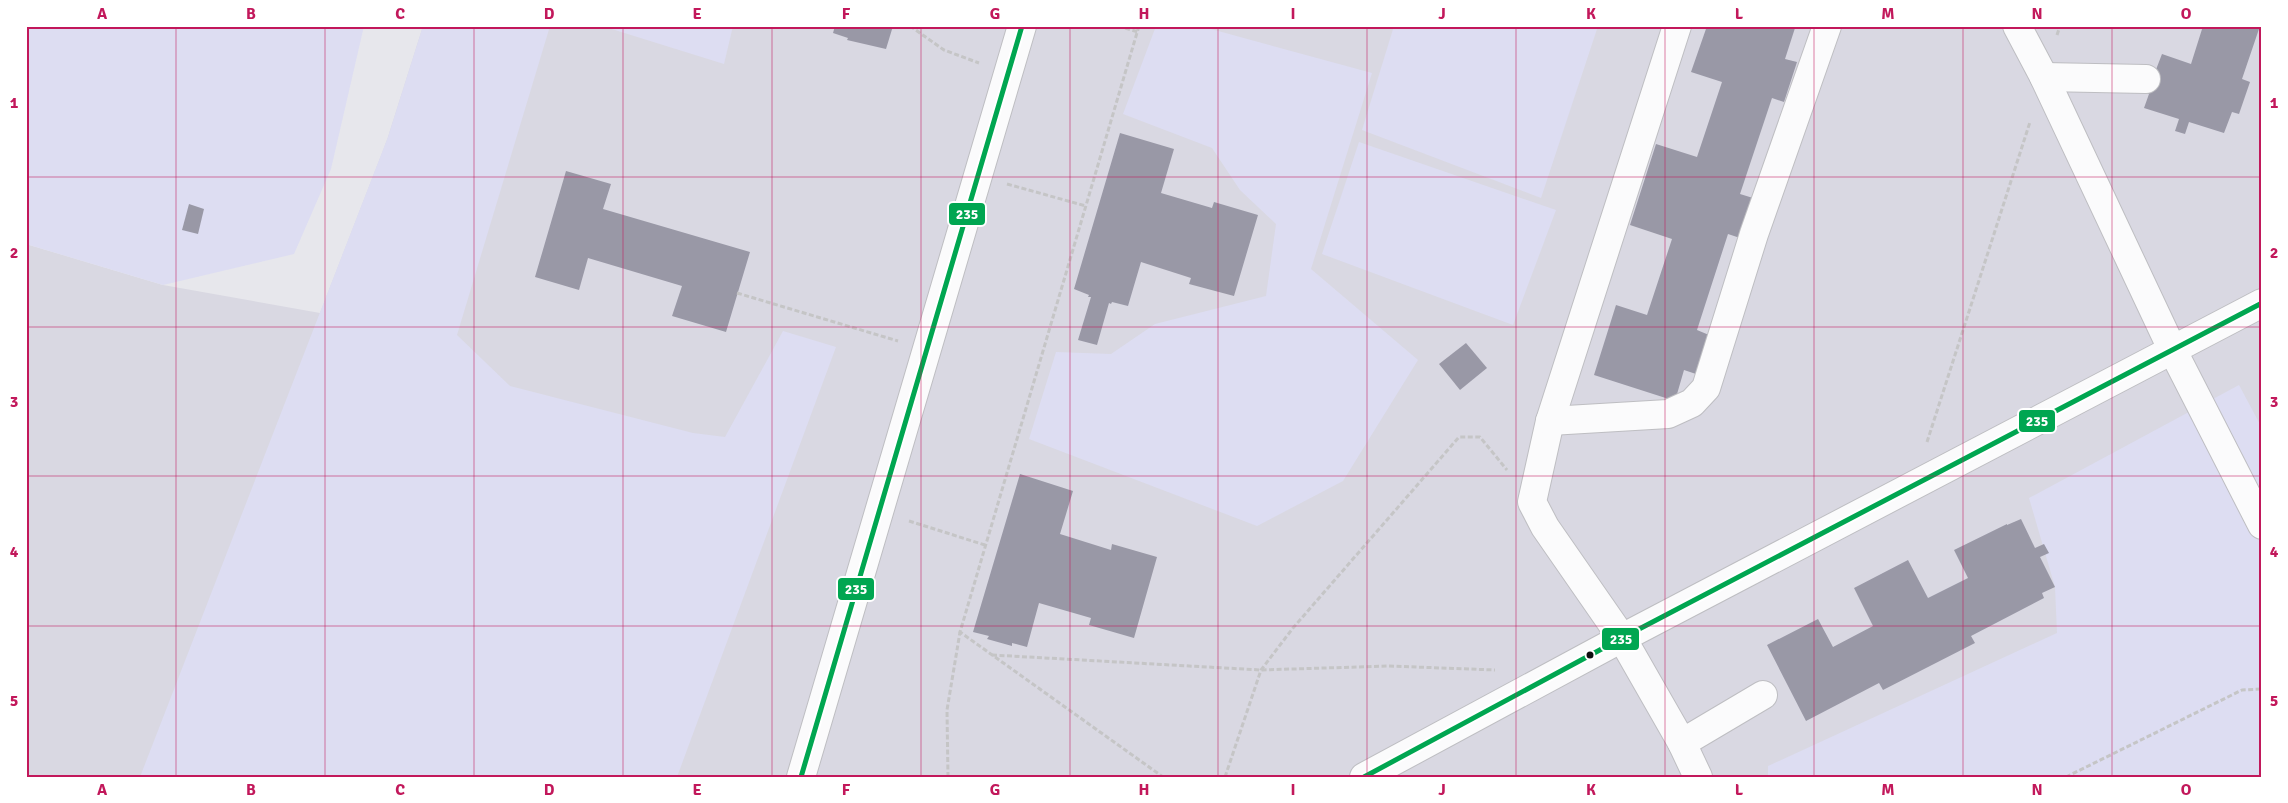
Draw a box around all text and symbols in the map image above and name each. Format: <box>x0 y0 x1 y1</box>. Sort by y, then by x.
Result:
text: A <box>97 4 108 24</box>
text: B <box>246 4 256 24</box>
text: C <box>395 4 405 24</box>
text: D <box>544 4 555 24</box>
text: E <box>692 4 702 24</box>
text: F <box>842 4 851 24</box>
text: G <box>990 4 1000 24</box>
text: H <box>1139 4 1149 24</box>
text: I <box>1290 4 1296 24</box>
text: J <box>1438 4 1446 24</box>
text: K <box>1586 4 1596 24</box>
text: L <box>1735 4 1744 24</box>
text: M <box>1881 4 1895 24</box>
text: N <box>2031 4 2043 24</box>
text: O <box>2181 4 2192 24</box>
text: 1 <box>10 93 19 113</box>
text: 1 <box>2270 93 2279 113</box>
line badge: 235 <box>948 202 986 226</box>
text: 235 <box>956 206 978 223</box>
text: 2 <box>10 243 18 263</box>
text: 2 <box>2270 243 2278 263</box>
text: 3 <box>10 392 18 412</box>
text: 3 <box>2270 392 2278 412</box>
line badge: 235 <box>2018 409 2056 433</box>
text: 235 <box>2026 413 2048 430</box>
text: 4 <box>10 542 19 562</box>
text: 4 <box>2270 542 2279 562</box>
line badge: 235 <box>837 577 875 601</box>
text: 235 <box>845 581 867 598</box>
line badge: 235 <box>1601 627 1640 651</box>
text: 235 <box>1610 631 1632 648</box>
unlabelled marker <box>1585 650 1595 660</box>
text: 5 <box>10 691 18 711</box>
text: 5 <box>2270 691 2278 711</box>
text: A <box>97 780 108 800</box>
text: B <box>246 780 256 800</box>
text: C <box>395 780 405 800</box>
text: D <box>544 780 555 800</box>
text: E <box>692 780 702 800</box>
text: F <box>842 780 851 800</box>
text: G <box>990 780 1000 800</box>
text: H <box>1139 780 1149 800</box>
text: I <box>1290 780 1296 800</box>
text: J <box>1438 780 1446 800</box>
text: K <box>1586 780 1596 800</box>
text: L <box>1735 780 1744 800</box>
text: M <box>1881 780 1895 800</box>
text: N <box>2031 780 2043 800</box>
text: O <box>2181 780 2192 800</box>

